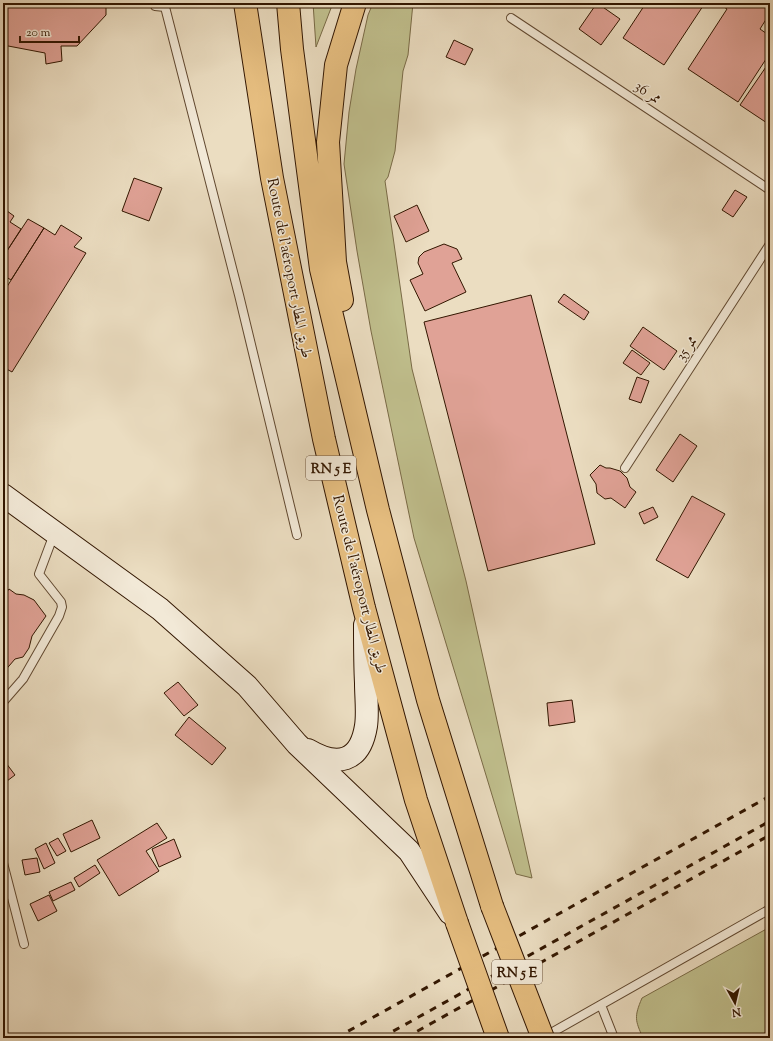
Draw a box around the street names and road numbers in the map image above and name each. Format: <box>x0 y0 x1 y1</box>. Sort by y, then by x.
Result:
street label: ممر 36 <box>629 77 665 110</box>
street label: Route de l'aéroport طريق المطار <box>261 176 316 360</box>
street label: ممر 35 <box>671 332 703 366</box>
road number: RN 5 E <box>306 456 356 480</box>
street label: Route de l'aéroport طريق المطار <box>326 493 391 676</box>
road number: RN 5 E <box>492 960 542 984</box>

